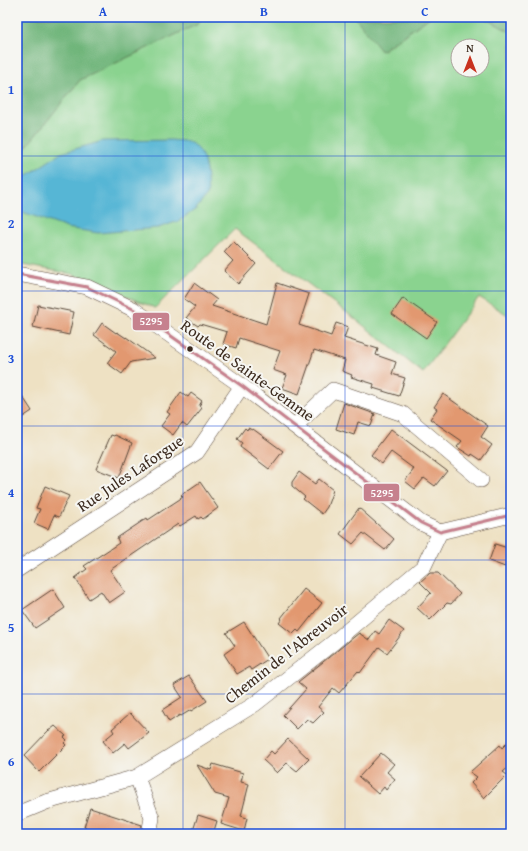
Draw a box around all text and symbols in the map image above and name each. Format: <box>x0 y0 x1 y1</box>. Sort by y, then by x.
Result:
text: A <box>99 2 108 21</box>
text: B <box>260 2 268 21</box>
text: C <box>421 2 429 21</box>
north arrow <box>450 38 490 78</box>
text: N <box>466 40 474 56</box>
text: 1 <box>8 80 14 99</box>
text: 2 <box>8 214 15 233</box>
line badge: 5295 <box>132 312 170 331</box>
text: 5295 <box>140 313 163 329</box>
street label: Route de Sainte-Gemme <box>176 313 320 427</box>
unlabelled marker <box>185 344 195 354</box>
text: 3 <box>8 349 14 368</box>
street label: Rue Jules Laforgue <box>72 428 188 518</box>
text: 4 <box>8 483 15 502</box>
line badge: 5295 <box>363 483 400 502</box>
text: 5295 <box>371 485 394 501</box>
street label: Chemin de l'Abreuvoir <box>219 597 353 709</box>
text: 5 <box>8 618 15 637</box>
text: 6 <box>8 752 15 771</box>

